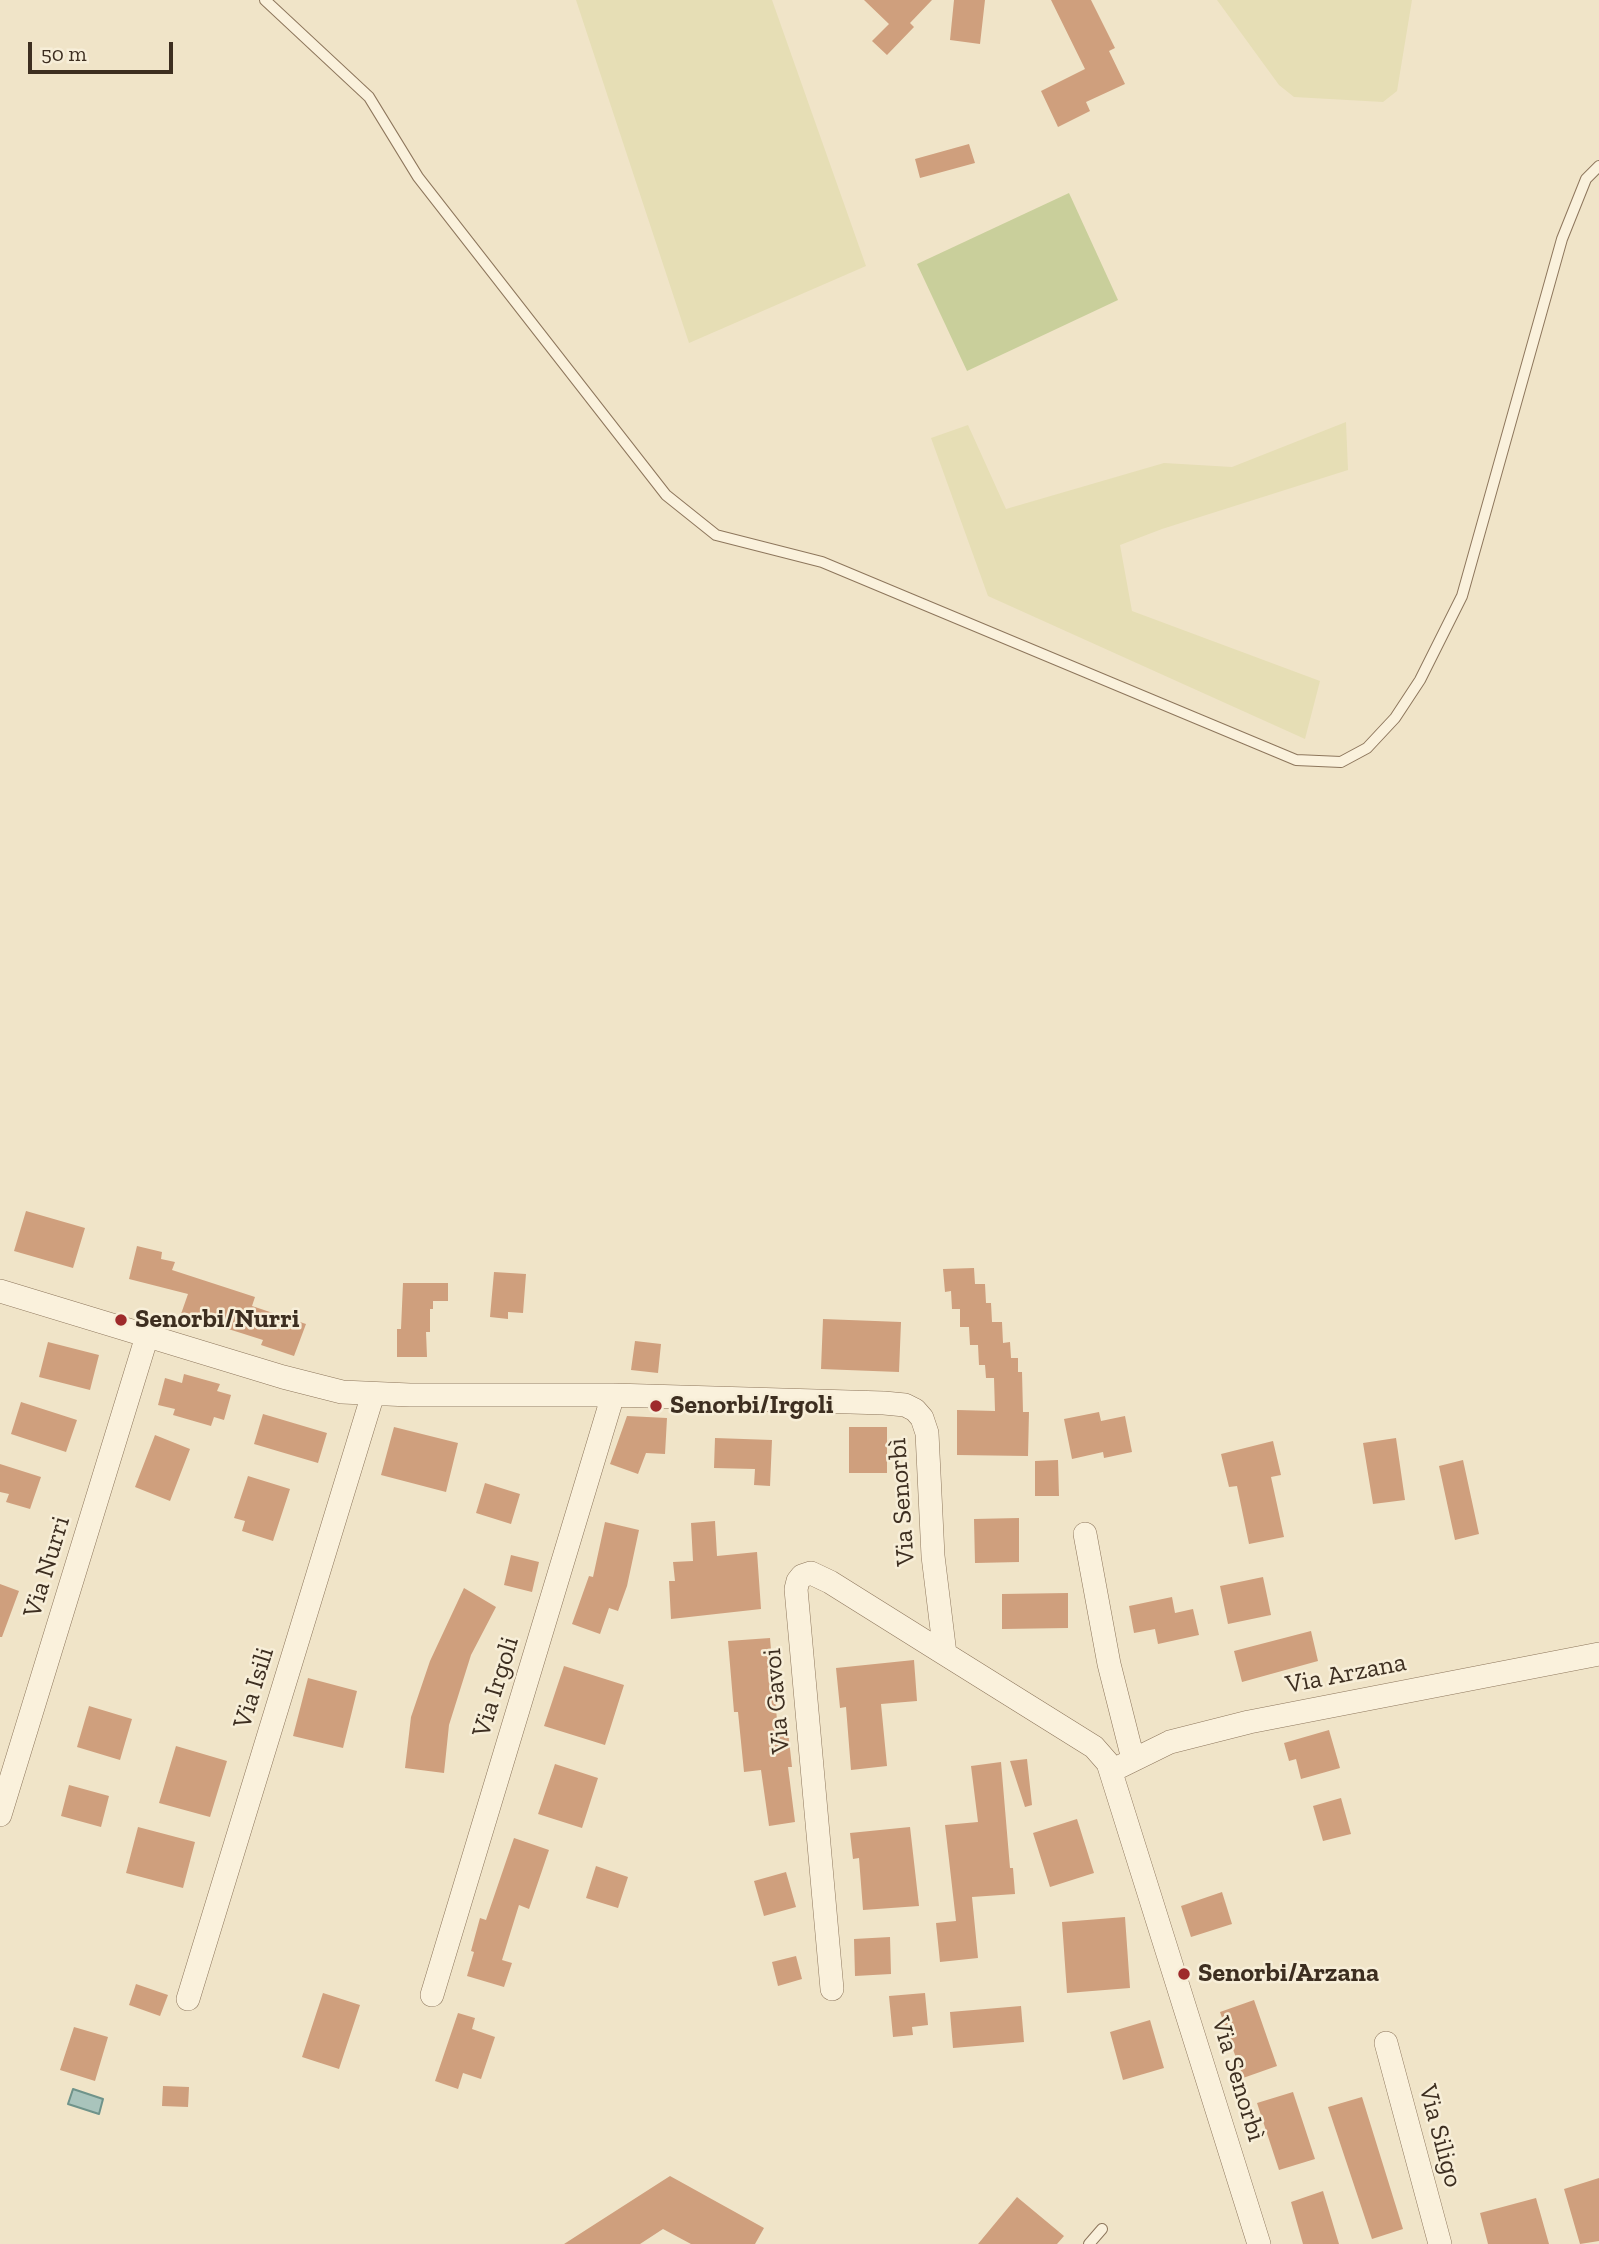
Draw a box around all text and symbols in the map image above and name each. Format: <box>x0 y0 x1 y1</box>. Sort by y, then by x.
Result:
scale bar <box>32 28 177 72</box>
text: 50 m <box>41 41 87 66</box>
place label: Senorbi/Nurri <box>135 1304 300 1336</box>
marker: Senorbi/Nurri <box>113 1312 129 1328</box>
place label: Senorbi/Irgoli <box>670 1390 833 1422</box>
marker: Senorbi/Irgoli <box>648 1398 664 1414</box>
street label: Via Senorbì <box>882 1437 922 1567</box>
street label: Via Nurri <box>17 1513 77 1621</box>
street label: Via Irgoli <box>466 1633 526 1741</box>
street label: Via Isili <box>227 1644 281 1732</box>
street label: Via Gavoi <box>757 1647 797 1755</box>
street label: Via Arzana <box>1283 1647 1409 1701</box>
place label: Senorbi/Arzana <box>1198 1958 1379 1990</box>
marker: Senorbi/Arzana <box>1176 1966 1192 1982</box>
street label: Via Senorbì <box>1204 2013 1272 2145</box>
street label: Via Siligo <box>1411 2081 1469 2191</box>

